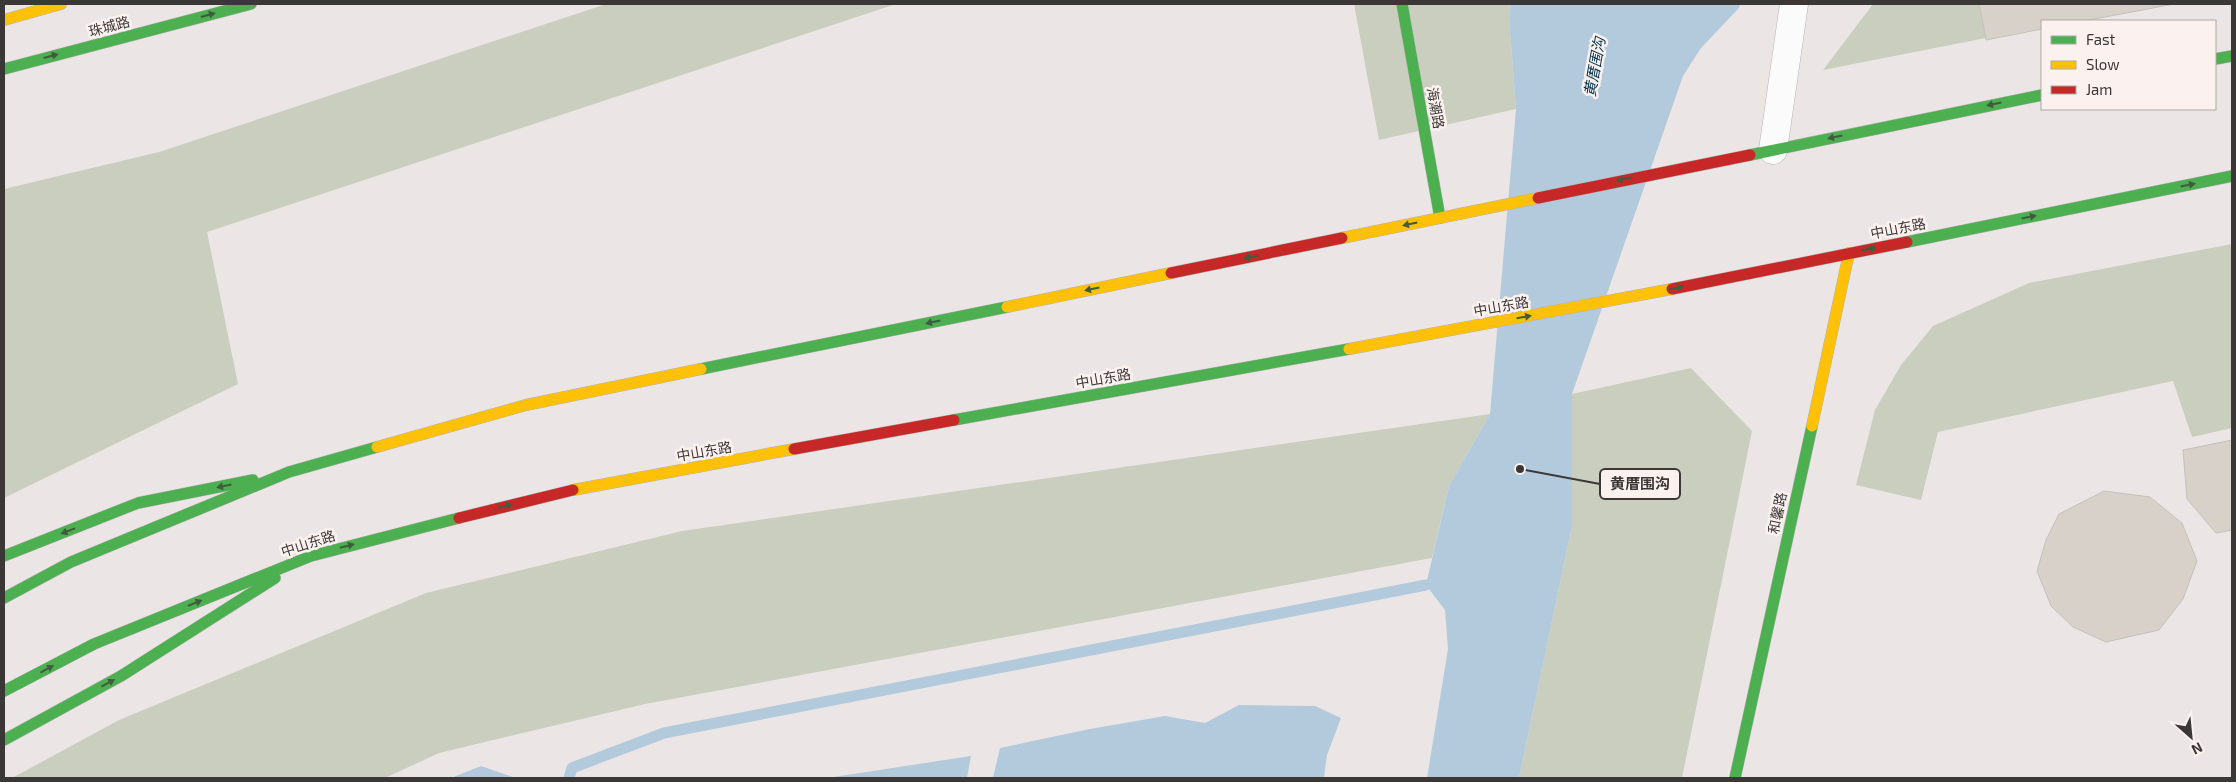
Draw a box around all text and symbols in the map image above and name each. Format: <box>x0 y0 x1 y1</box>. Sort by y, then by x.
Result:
one-way arrow <box>201 11 216 19</box>
street label: 珠城路 <box>87 12 131 40</box>
legend <box>2041 20 2216 110</box>
text: Fast <box>2086 30 2116 48</box>
water label: 黄厝围沟 <box>1580 34 1608 98</box>
one-way arrow <box>43 52 58 60</box>
text: Slow <box>2086 55 2120 73</box>
text: Jam <box>2086 80 2112 98</box>
street label: 海潮路 <box>1424 86 1448 130</box>
one-way arrow <box>1986 101 2002 109</box>
one-way arrow <box>1828 133 1843 141</box>
one-way arrow <box>1615 176 1631 184</box>
one-way arrow <box>2180 181 2196 189</box>
one-way arrow <box>2021 213 2036 221</box>
street label: 中山东路 <box>1869 214 1927 242</box>
one-way arrow <box>1403 220 1418 228</box>
one-way arrow <box>1862 245 1878 253</box>
one-way arrow <box>1243 253 1259 261</box>
one-way arrow <box>1668 284 1684 292</box>
one-way arrow <box>1084 285 1100 293</box>
street label: 中山东路 <box>1472 293 1530 319</box>
one-way arrow <box>1517 312 1533 320</box>
one-way arrow <box>924 318 940 326</box>
street label: 中山东路 <box>1074 365 1132 391</box>
street label: 中山东路 <box>675 438 733 464</box>
callout: 黄厝围沟 <box>1600 469 1680 499</box>
text: 黄厝围沟 <box>1610 474 1670 492</box>
one-way arrow <box>215 482 231 490</box>
street label: 和馨路 <box>1764 491 1790 535</box>
one-way arrow <box>497 502 512 510</box>
street label: 中山东路 <box>279 526 337 560</box>
one-way arrow <box>61 527 75 535</box>
one-way arrow <box>340 542 355 550</box>
one-way arrow <box>188 599 203 607</box>
one-way arrow <box>40 665 54 673</box>
one-way arrow <box>101 679 115 687</box>
north arrow <box>2166 712 2216 762</box>
text: N <box>2189 739 2205 759</box>

